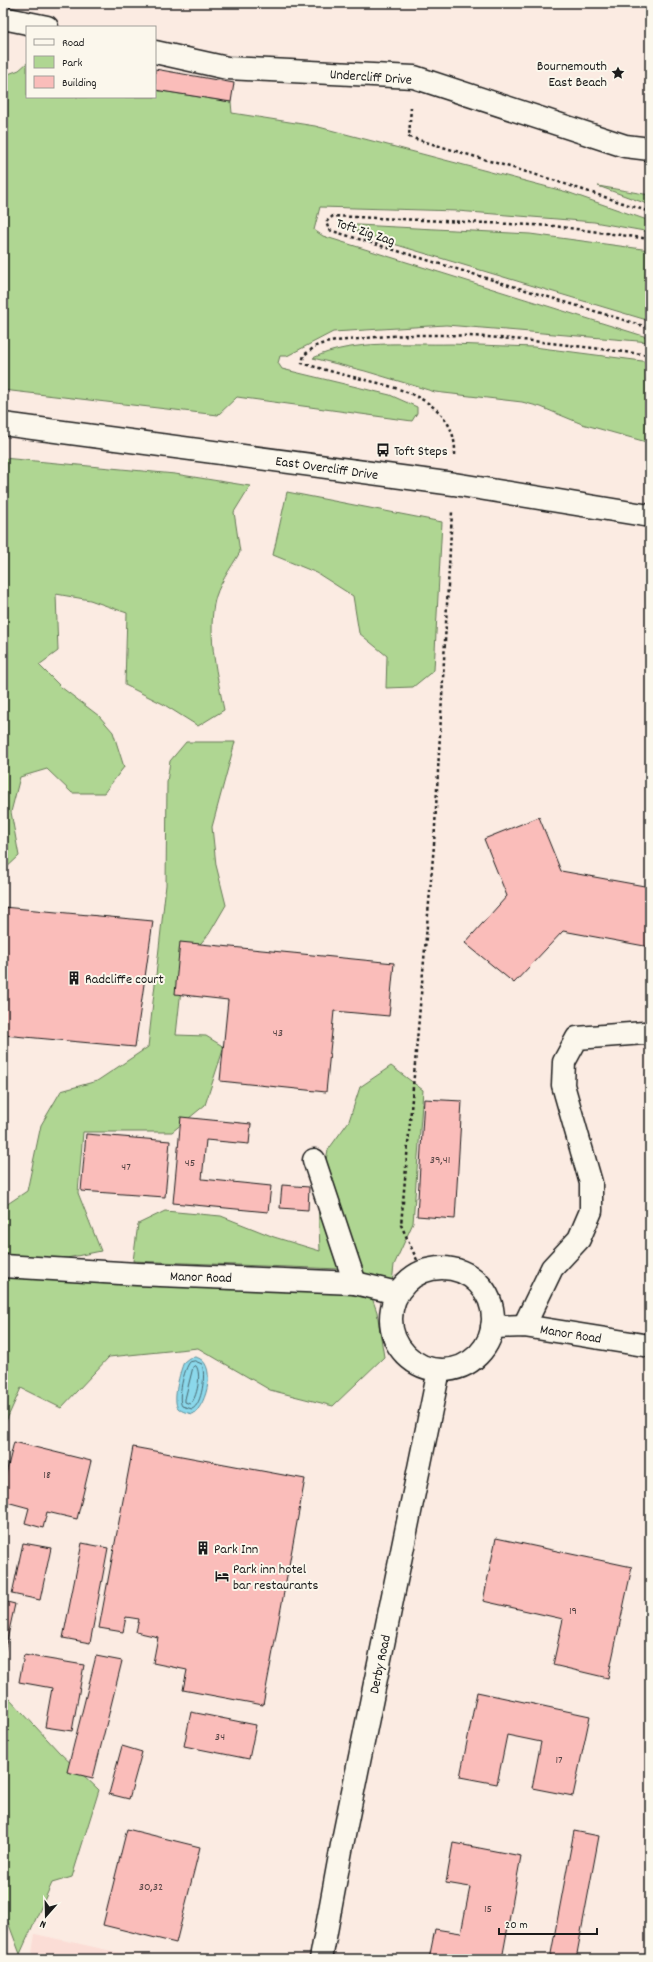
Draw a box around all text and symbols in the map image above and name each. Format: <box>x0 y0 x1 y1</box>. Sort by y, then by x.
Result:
legend <box>26 26 156 98</box>
text: Road <box>62 35 84 52</box>
text: Park <box>62 55 83 72</box>
place label: Bournemouth East Beach <box>537 57 607 93</box>
street label: Undercliff Drive <box>329 65 413 91</box>
place icon: Bournemouth East Beach <box>610 65 626 81</box>
text: Building <box>62 75 97 92</box>
street label: Toft Zig Zag <box>333 214 397 252</box>
bus stop icon: Toft Steps <box>375 442 391 458</box>
place label: Toft Steps <box>394 442 448 462</box>
street label: East Overcliff Drive <box>274 452 379 486</box>
building icon: Radcliffe court <box>66 970 82 986</box>
place label: Radcliffe court <box>85 970 164 990</box>
house number: 43 <box>273 1025 283 1042</box>
house number: 39,41 <box>430 1152 450 1169</box>
house number: 45 <box>185 1155 195 1172</box>
house number: 47 <box>121 1159 131 1176</box>
street label: Manor Road <box>170 1267 232 1289</box>
street label: Manor Road <box>538 1320 603 1350</box>
house number: 18 <box>43 1467 51 1484</box>
building icon: Park Inn <box>195 1540 211 1556</box>
place label: Park Inn <box>214 1540 258 1560</box>
place label: Park inn hotel bar restaurants <box>233 1560 318 1596</box>
hotel icon: Park inn hotel bar restaurants <box>214 1568 230 1584</box>
house number: 19 <box>569 1603 577 1620</box>
street label: Derby Road <box>365 1633 397 1696</box>
house number: 34 <box>215 1729 225 1746</box>
house number: 17 <box>555 1752 563 1769</box>
house number: 30,32 <box>139 1879 163 1896</box>
north arrow <box>26 1896 66 1936</box>
house number: 15 <box>484 1901 492 1918</box>
scale bar <box>499 1910 597 1936</box>
text: N <box>37 1915 49 1932</box>
text: 20 m <box>505 1917 528 1934</box>

